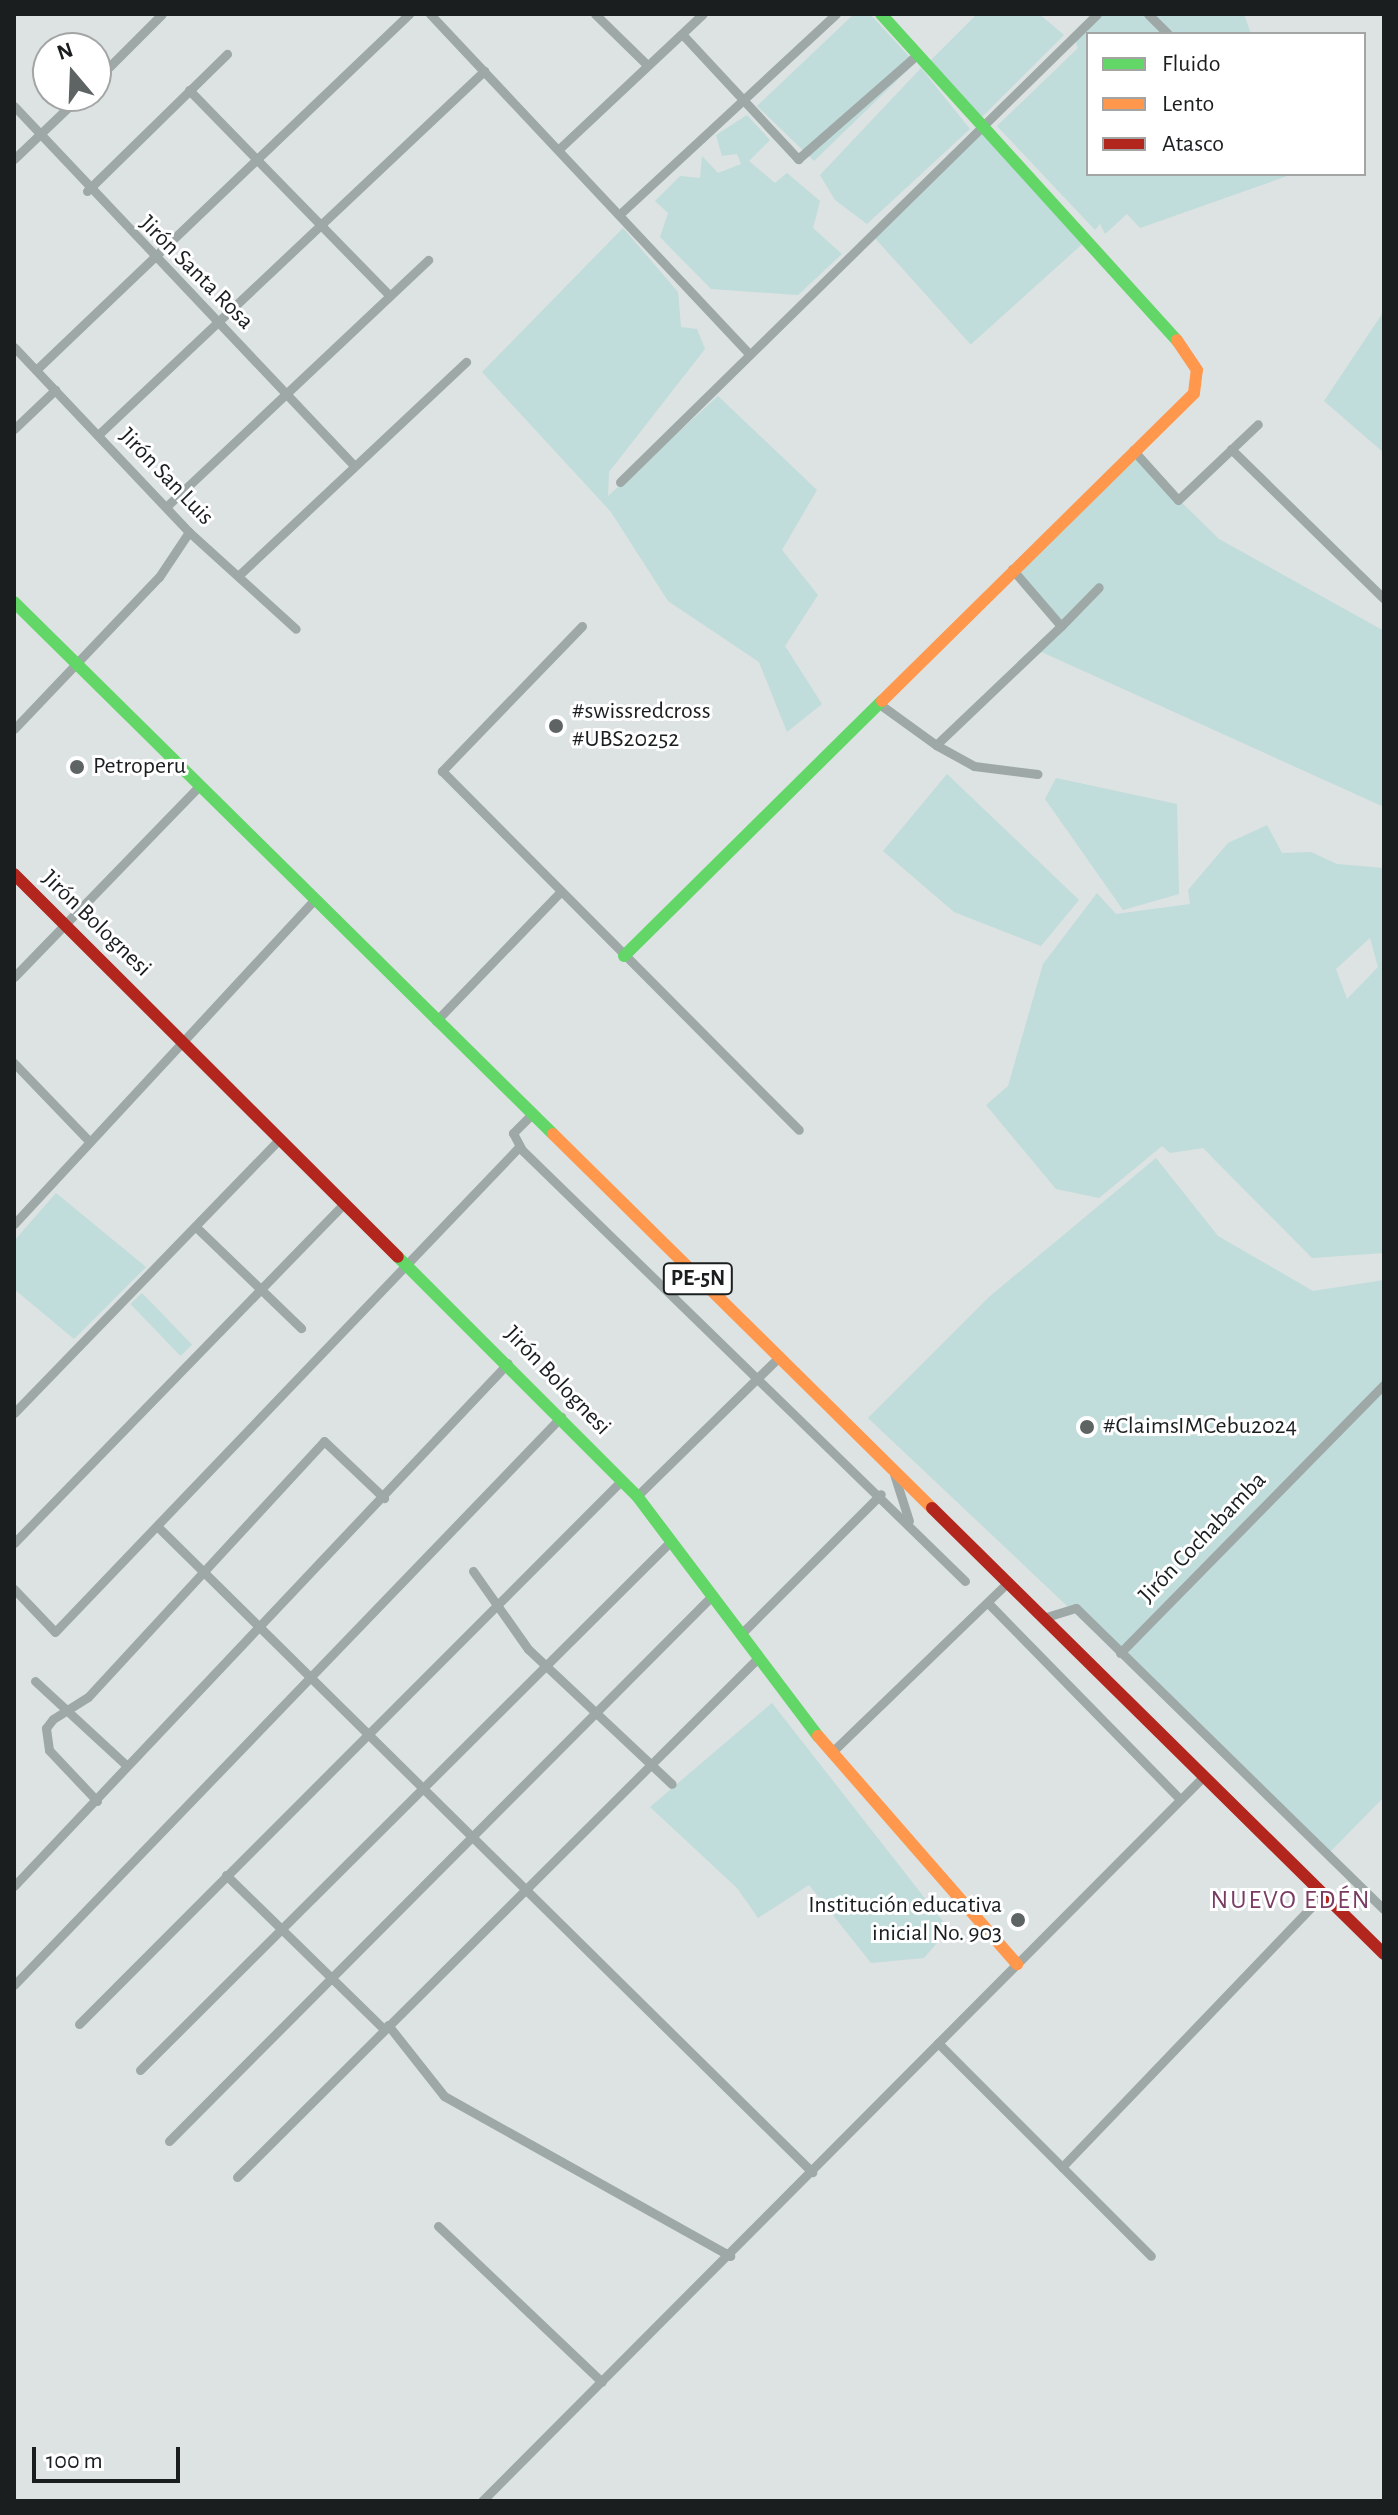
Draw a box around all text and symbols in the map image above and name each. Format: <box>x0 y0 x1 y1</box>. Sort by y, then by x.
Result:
north arrow <box>32 32 112 112</box>
legend <box>1086 32 1366 176</box>
text: N <box>54 38 76 64</box>
text: Fluido <box>1162 52 1221 76</box>
text: Lento <box>1162 92 1214 116</box>
text: Atasco <box>1162 132 1224 156</box>
street label: Jirón Santa Rosa <box>133 210 259 336</box>
street label: Jirón San Luis <box>113 422 219 532</box>
place label: #swissredcross #UBS20252 <box>572 698 711 754</box>
marker: #swissredcross #UBS20252 <box>547 717 565 735</box>
place label: Petroperu <box>93 753 186 781</box>
marker: Petroperu <box>68 758 86 776</box>
street label: Jirón Bolognesi <box>35 865 157 983</box>
road number: PE-5N <box>662 1261 734 1297</box>
street label: Jirón Bolognesi <box>498 1320 616 1442</box>
place label: #ClaimsIMCebu2024 <box>1103 1413 1297 1441</box>
marker: #ClaimsIMCebu2024 <box>1078 1418 1096 1436</box>
street label: Jirón Cochabamba <box>1133 1466 1273 1610</box>
district label: NUEVO EDÉN <box>1210 1885 1372 1917</box>
place label: Institución educativa inicial No. 903 <box>808 1892 1002 1948</box>
marker: Institución educativa inicial No. 903 <box>1009 1911 1027 1929</box>
scale bar <box>36 2431 184 2481</box>
text: 100 m <box>46 2449 103 2473</box>

